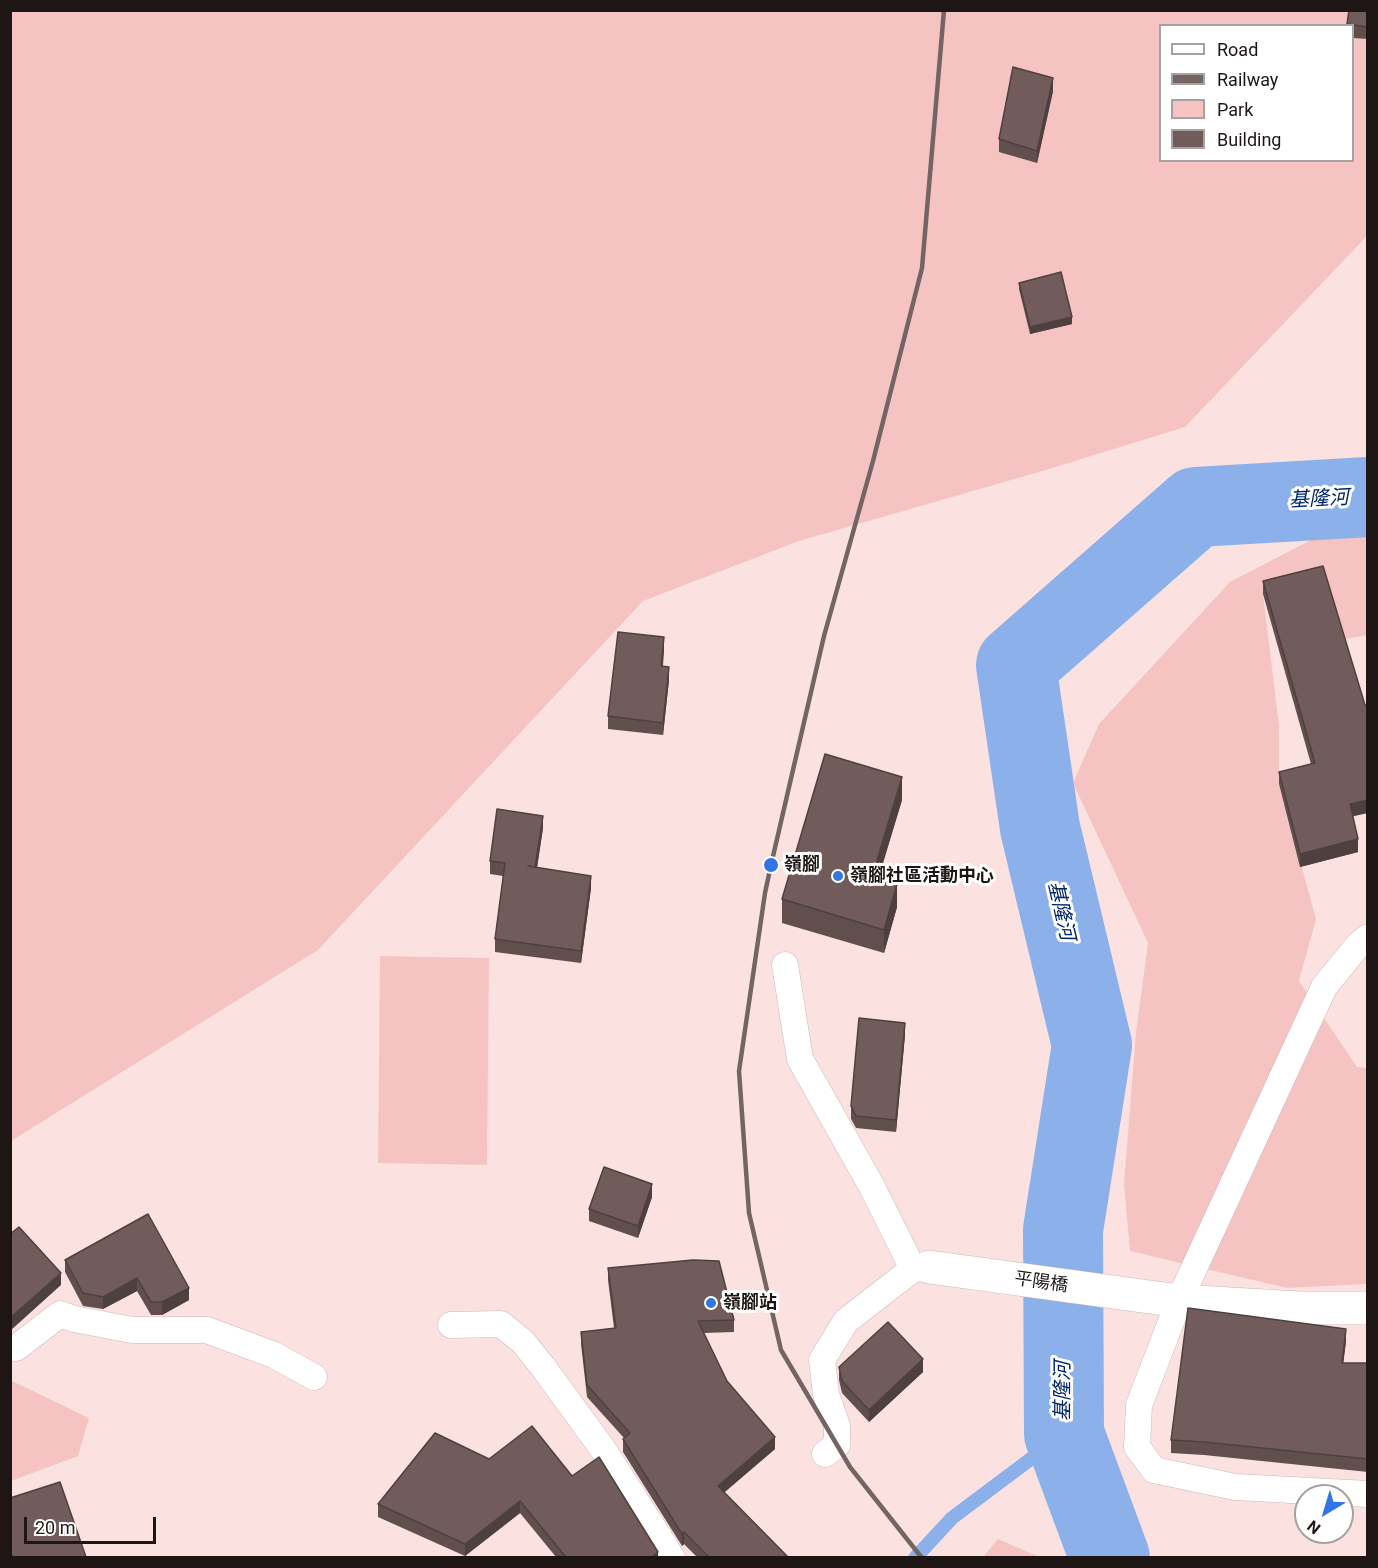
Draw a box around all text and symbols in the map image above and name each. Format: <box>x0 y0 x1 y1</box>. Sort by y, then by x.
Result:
legend <box>1159 24 1354 162</box>
text: Road <box>1217 39 1258 60</box>
text: Railway <box>1217 69 1278 90</box>
text: Park <box>1217 99 1253 120</box>
text: Building <box>1217 129 1281 150</box>
water label: 基隆河 <box>1288 486 1350 514</box>
place label: 嶺腳 <box>784 854 820 876</box>
marker: 嶺腳 <box>762 856 780 874</box>
place label: 嶺腳社區活動中心 <box>850 865 994 887</box>
marker: 嶺腳社區活動中心 <box>831 869 845 883</box>
water label: 基隆河 <box>1042 879 1078 943</box>
street label: 平陽橋 <box>1013 1269 1069 1297</box>
place label: 嶺腳站 <box>723 1292 777 1314</box>
marker: 嶺腳站 <box>704 1296 718 1310</box>
water label: 基隆河 <box>1052 1361 1076 1421</box>
north arrow <box>1294 1484 1354 1544</box>
scale bar <box>27 1505 159 1543</box>
text: N <box>1304 1516 1324 1538</box>
text: 20 m <box>35 1517 75 1538</box>

